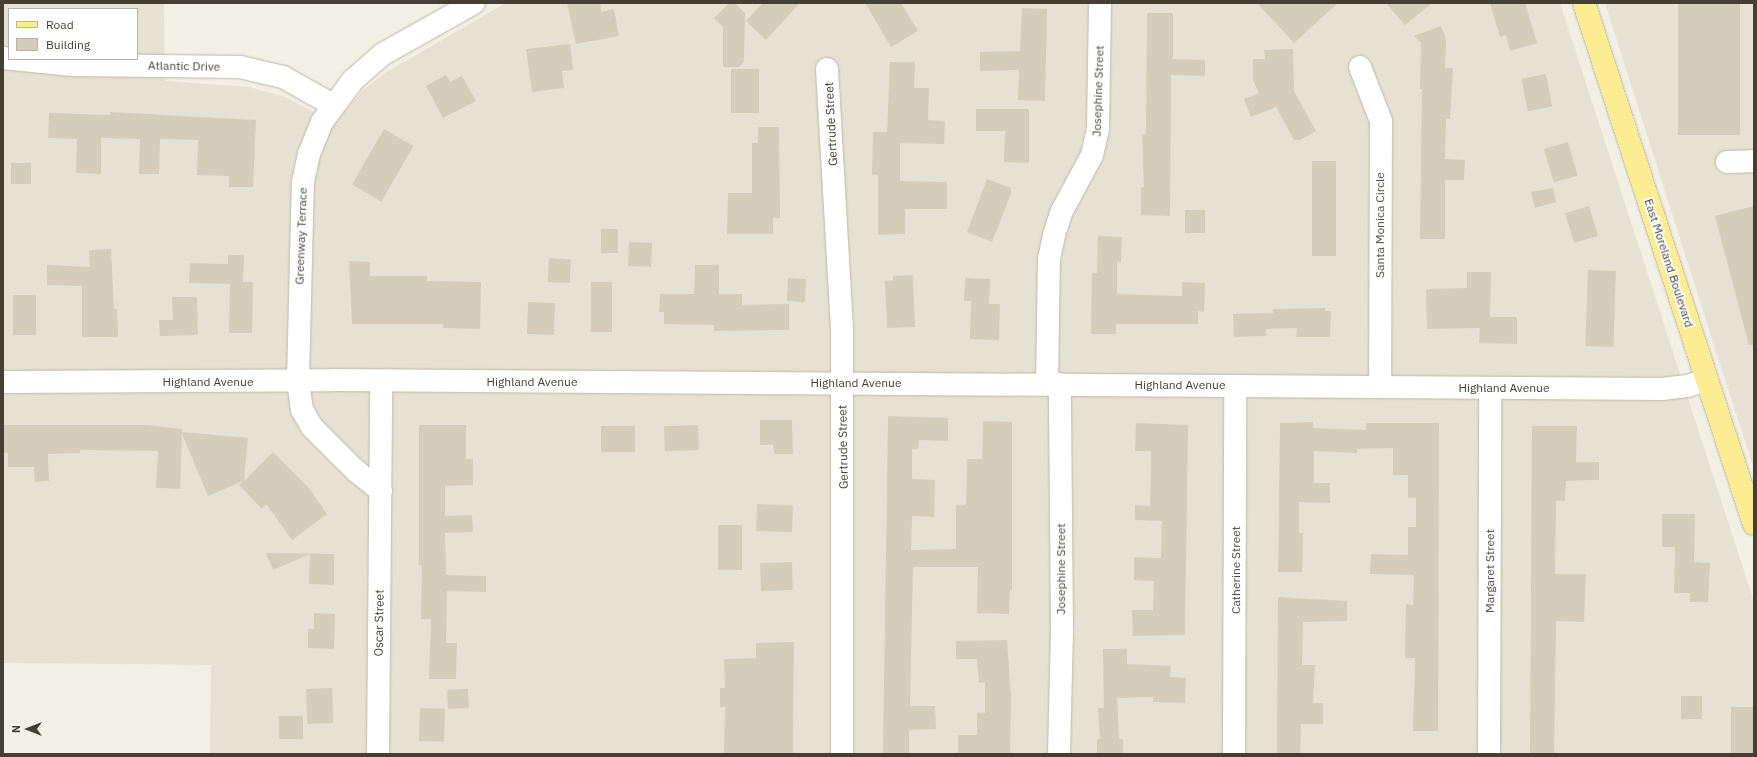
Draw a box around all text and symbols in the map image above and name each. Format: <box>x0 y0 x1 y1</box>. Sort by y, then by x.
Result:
legend <box>8 8 138 60</box>
text: Road <box>46 17 74 32</box>
text: Building <box>46 37 90 52</box>
street label: Josephine Street <box>1089 45 1107 137</box>
street label: Atlantic Drive <box>148 58 220 74</box>
street label: Gertrude Street <box>822 82 840 166</box>
street label: Santa Monica Circle <box>1373 172 1387 278</box>
street label: Greenway Terrace <box>292 187 310 285</box>
street label: East Moreland Boulevard <box>1641 197 1697 329</box>
street label: Highland Avenue <box>163 375 253 389</box>
street label: Highland Avenue <box>487 375 577 389</box>
street label: Highland Avenue <box>811 376 901 390</box>
street label: Highland Avenue <box>1135 378 1225 392</box>
street label: Highland Avenue <box>1459 381 1549 395</box>
street label: Gertrude Street <box>835 405 851 489</box>
street label: Josephine Street <box>1054 523 1068 615</box>
street label: Catherine Street <box>1229 526 1243 614</box>
street label: Margaret Street <box>1483 529 1497 613</box>
street label: Oscar Street <box>371 589 387 657</box>
north arrow <box>8 709 48 749</box>
text: N <box>9 725 23 733</box>

